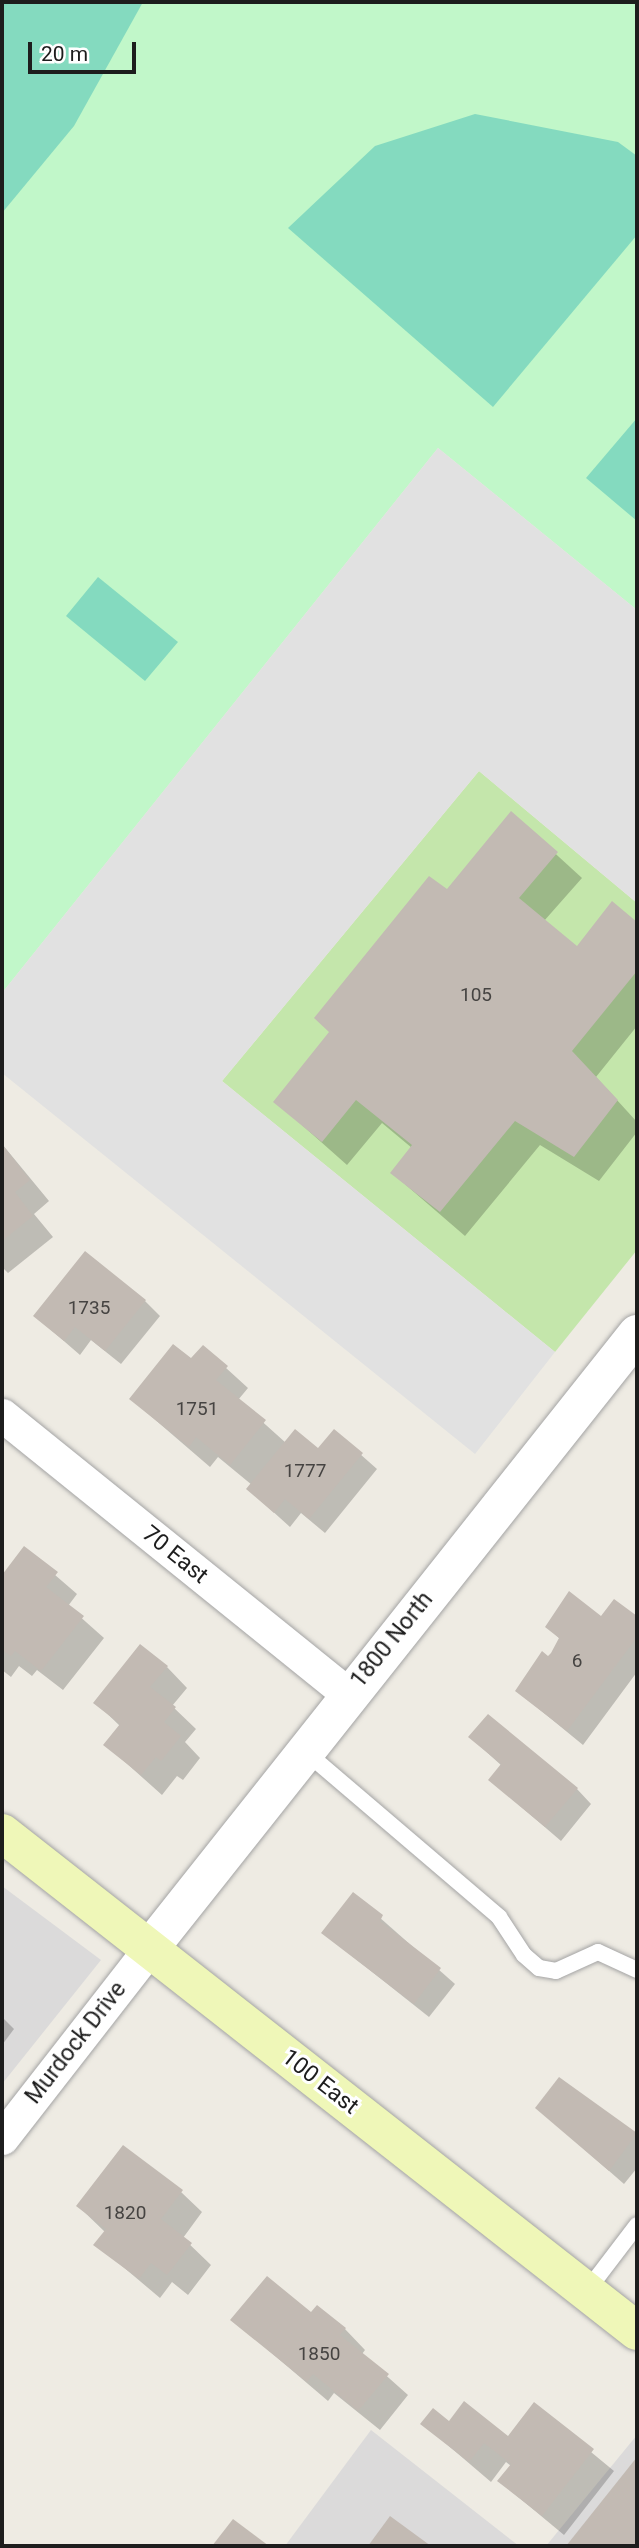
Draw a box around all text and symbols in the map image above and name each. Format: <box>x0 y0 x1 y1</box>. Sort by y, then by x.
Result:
scale bar <box>32 28 140 72</box>
text: 20 m <box>41 42 88 66</box>
house number: 105 <box>460 984 492 1006</box>
house number: 1735 <box>68 1297 110 1319</box>
house number: 1751 <box>176 1398 218 1420</box>
house number: 1777 <box>284 1460 326 1482</box>
street label: 70 East <box>137 1520 213 1590</box>
street label: 1800 North <box>345 1586 439 1694</box>
house number: 6 <box>572 1650 582 1672</box>
street label: Murdock Drive <box>20 1976 132 2110</box>
street label: 100 East <box>276 2044 364 2120</box>
house number: 1820 <box>104 2202 146 2224</box>
house number: 1850 <box>298 2343 340 2365</box>

